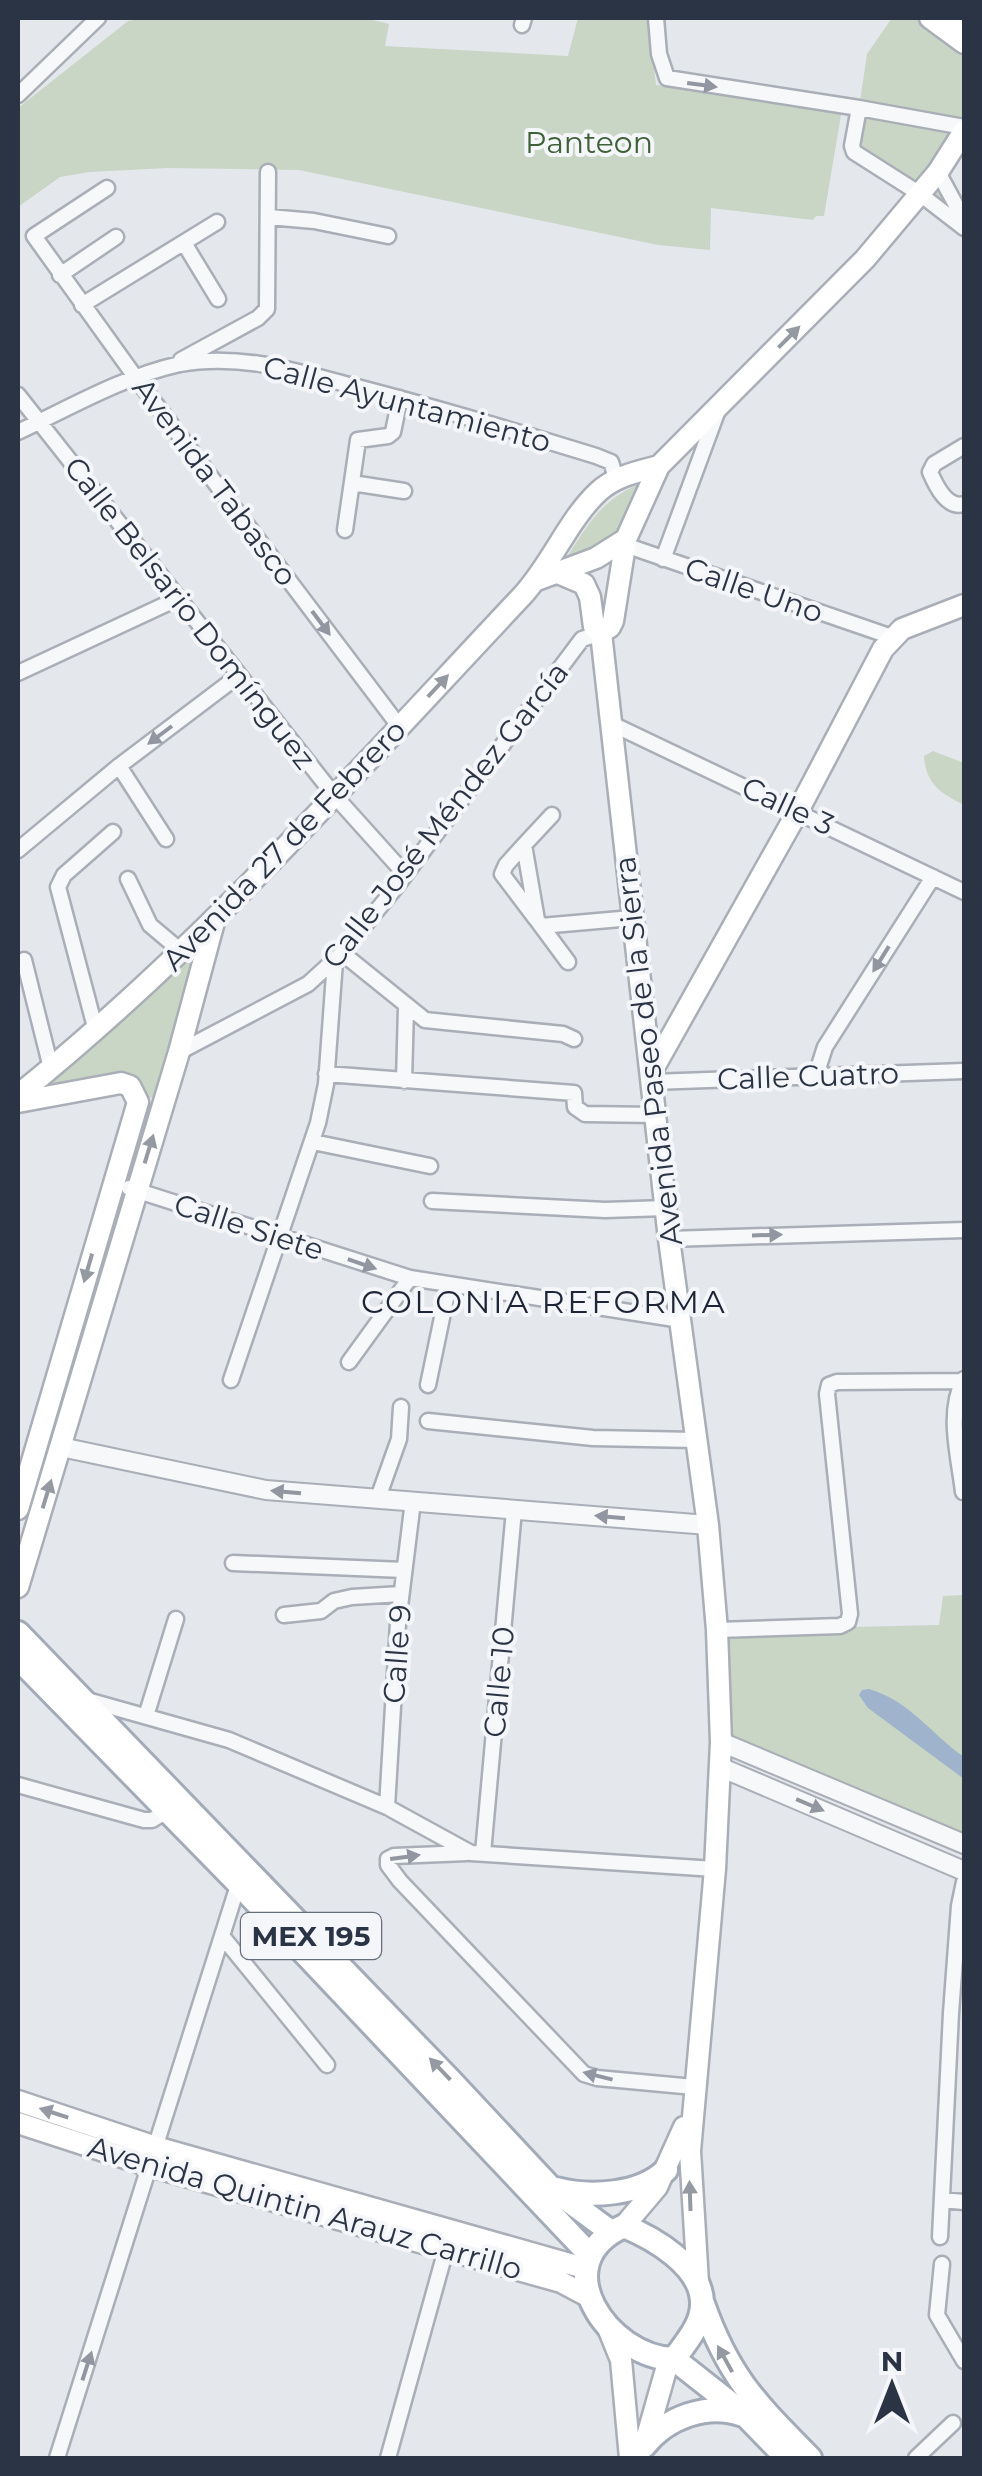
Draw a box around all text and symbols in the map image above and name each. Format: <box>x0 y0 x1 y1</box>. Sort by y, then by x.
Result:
one-way arrow <box>686 77 718 93</box>
park label: Panteon <box>525 124 653 161</box>
one-way arrow <box>777 326 801 349</box>
street label: Calle Ayuntamiento <box>259 348 555 460</box>
street label: Avenida Tabasco <box>125 371 305 593</box>
street label: Calle Belsario Domínguez <box>56 449 324 777</box>
street label: Calle Uno <box>680 549 828 631</box>
one-way arrow <box>311 610 331 636</box>
street label: Calle José Méndez García <box>314 654 576 976</box>
one-way arrow <box>426 674 449 698</box>
street label: Avenida 27 de Febrero <box>154 712 414 978</box>
one-way arrow <box>147 724 173 744</box>
street label: Calle 3 <box>736 769 840 843</box>
street label: Avenida Paseo de la Sierra <box>606 854 690 1248</box>
one-way arrow <box>873 945 891 973</box>
street label: Calle Cuatro <box>716 1054 900 1098</box>
one-way arrow <box>142 1133 157 1163</box>
street label: Calle Siete <box>169 1185 329 1269</box>
one-way arrow <box>751 1227 783 1243</box>
one-way arrow <box>80 1254 95 1284</box>
one-way arrow <box>347 1257 377 1272</box>
district label: COLONIA REFORMA <box>361 1282 727 1321</box>
one-way arrow <box>40 1479 55 1509</box>
one-way arrow <box>270 1483 302 1499</box>
one-way arrow <box>594 1508 626 1524</box>
street label: Calle 9 <box>375 1603 419 1705</box>
street label: Calle 10 <box>476 1625 522 1739</box>
one-way arrow <box>795 1797 824 1813</box>
one-way arrow <box>390 1848 421 1864</box>
road number: MEX 195 <box>241 1913 381 1959</box>
one-way arrow <box>429 2057 452 2081</box>
one-way arrow <box>583 2068 614 2083</box>
one-way arrow <box>39 2105 69 2120</box>
street label: Avenida Quintin Arauz Carrillo <box>84 2128 526 2288</box>
one-way arrow <box>682 2179 698 2211</box>
north arrow <box>842 2336 942 2436</box>
text: N <box>881 2344 903 2378</box>
one-way arrow <box>717 2345 735 2373</box>
one-way arrow <box>80 2350 95 2380</box>

